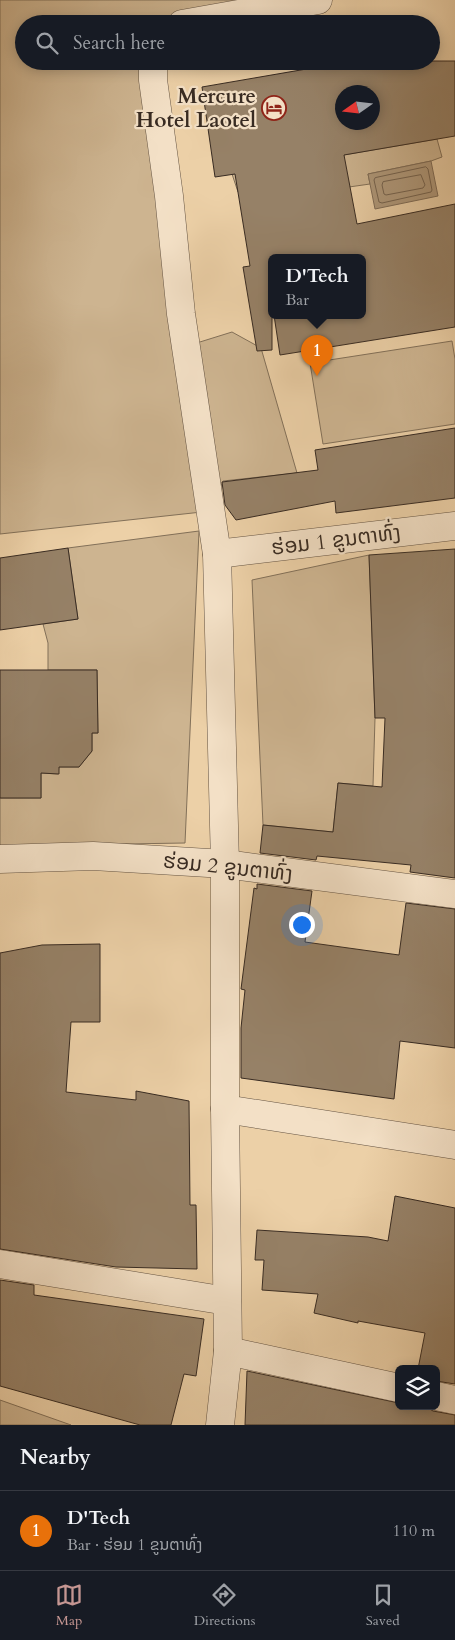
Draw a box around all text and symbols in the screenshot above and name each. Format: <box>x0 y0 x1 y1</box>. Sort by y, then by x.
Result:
search box <box>15 15 440 70</box>
icon: search <box>33 29 61 57</box>
text: Search here <box>73 30 165 56</box>
place label: Mercure Hotel Laotel <box>136 82 256 135</box>
north arrow <box>335 85 380 130</box>
hotel icon: Mercure Hotel Laotel <box>261 95 287 121</box>
popup <box>268 254 366 319</box>
text: D'Tech <box>285 263 349 289</box>
text: Bar <box>285 289 309 311</box>
pin: 1 <box>301 335 333 376</box>
street label: ຮ່ອມ 1 ຂູນຕາທົ່ງ <box>270 517 402 563</box>
street label: ຮ່ອມ 2 ຂູນຕາທົ່ງ <box>162 846 294 889</box>
your location <box>289 912 315 938</box>
map controls <box>395 1365 440 1410</box>
button: layers <box>395 1365 440 1410</box>
text: Nearby <box>20 1443 91 1472</box>
text: D'Tech <box>67 1505 130 1531</box>
text: 1 <box>32 1520 40 1542</box>
text: 110 m <box>393 1520 435 1542</box>
text: Bar · ຮ່ອມ 1 ຂູນຕາທົ່ງ <box>67 1534 202 1556</box>
tab: Map <box>55 1581 83 1630</box>
tab: Directions <box>194 1581 255 1630</box>
tab: Saved <box>366 1581 400 1630</box>

